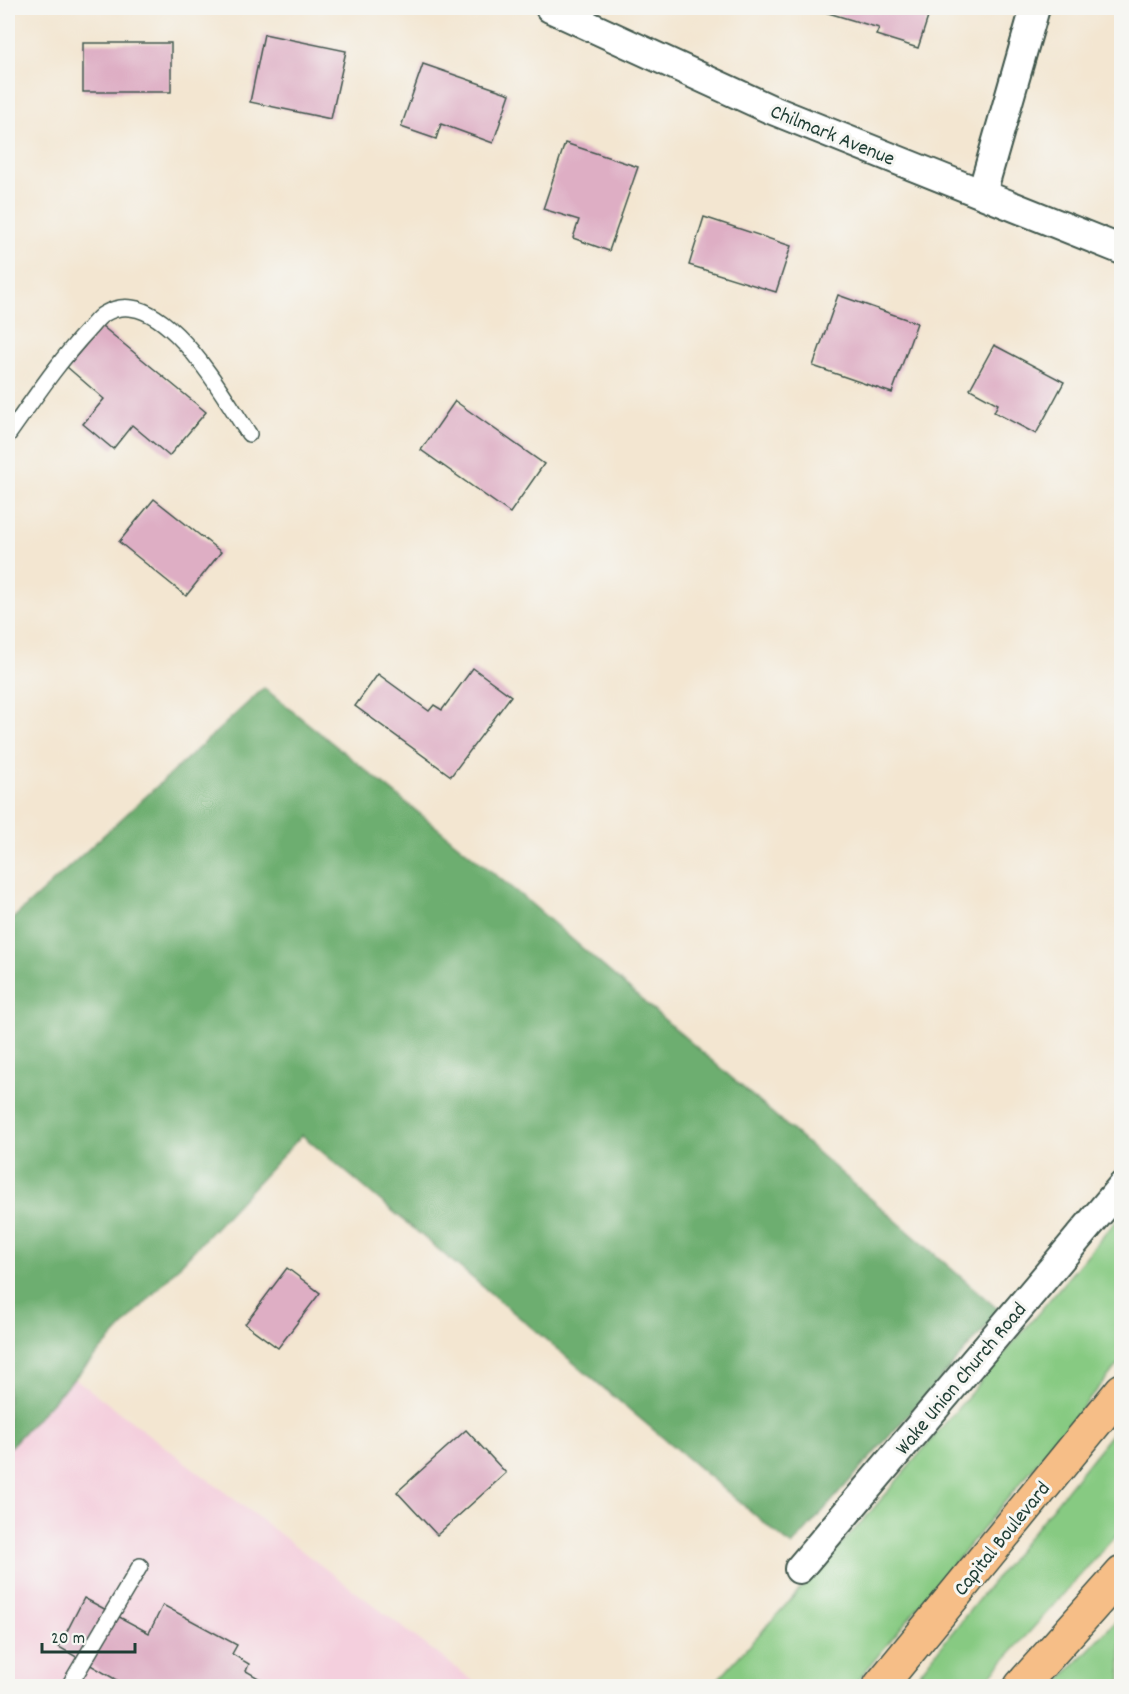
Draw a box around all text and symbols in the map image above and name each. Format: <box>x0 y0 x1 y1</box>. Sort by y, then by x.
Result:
street label: Chilmark Avenue <box>765 98 899 175</box>
street label: Wake Union Church Road <box>889 1297 1035 1463</box>
street label: Capital Boulevard <box>948 1476 1059 1604</box>
scale bar <box>42 1616 135 1654</box>
text: 20 m <box>51 1627 85 1652</box>

